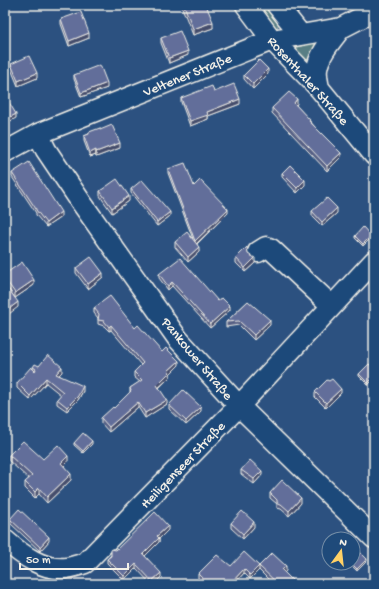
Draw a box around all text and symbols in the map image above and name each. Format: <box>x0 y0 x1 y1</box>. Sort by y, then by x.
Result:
street label: Rosenthaler Straße <box>263 34 352 130</box>
street label: Veltener Straße <box>140 51 235 102</box>
street label: Pankower Straße <box>156 314 236 405</box>
street label: Heiligenseer Straße <box>138 418 230 513</box>
north arrow <box>321 531 361 571</box>
text: N <box>338 537 348 550</box>
scale bar <box>20 545 128 571</box>
text: 50 m <box>26 554 51 568</box>

